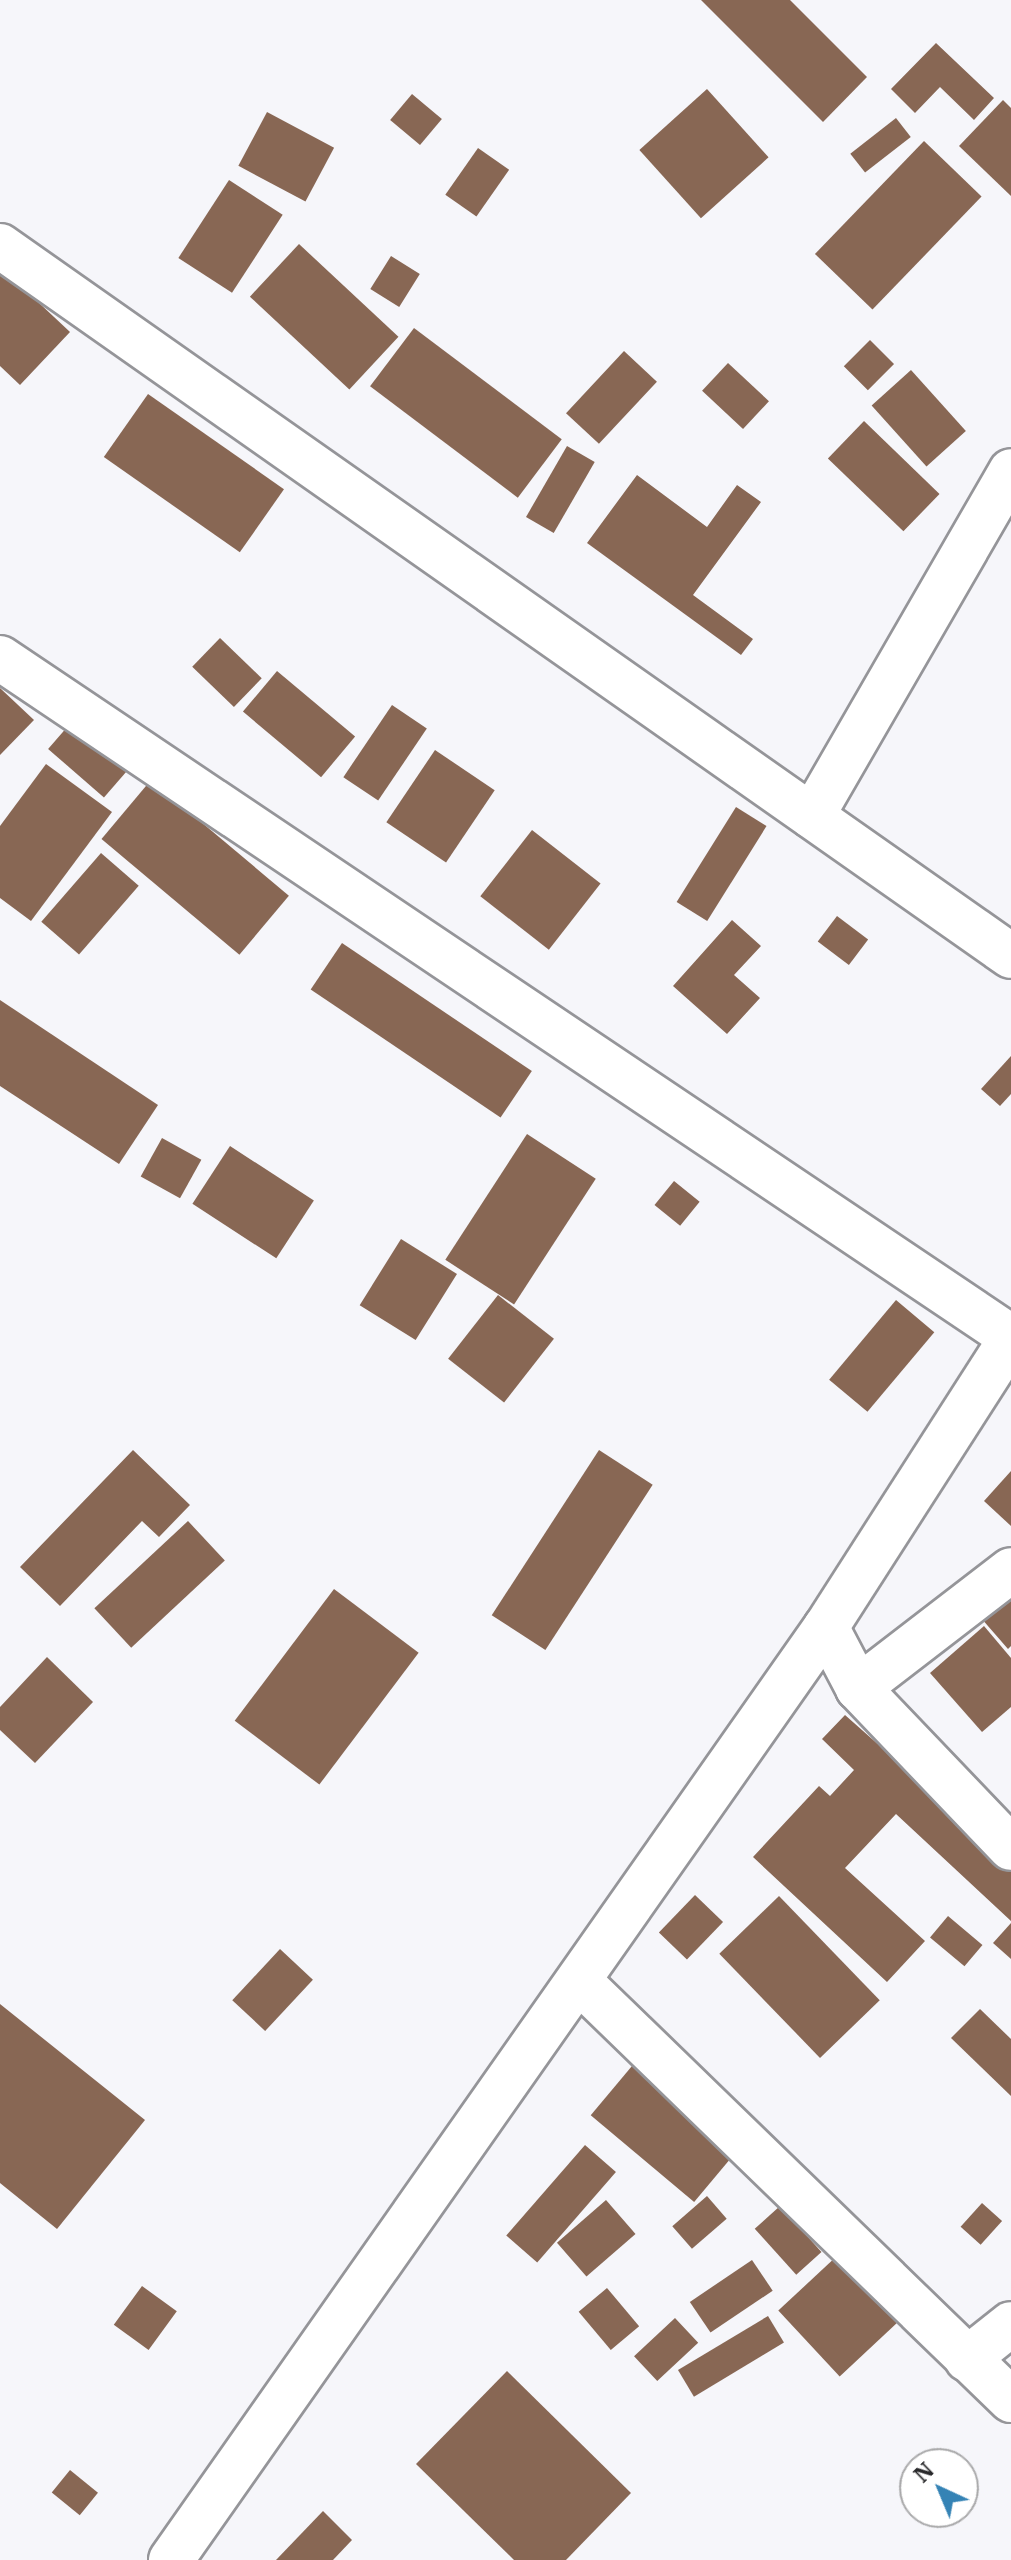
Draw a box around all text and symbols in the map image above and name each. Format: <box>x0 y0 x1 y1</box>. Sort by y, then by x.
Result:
north arrow <box>899 2448 979 2528</box>
text: N <box>907 2455 940 2488</box>

